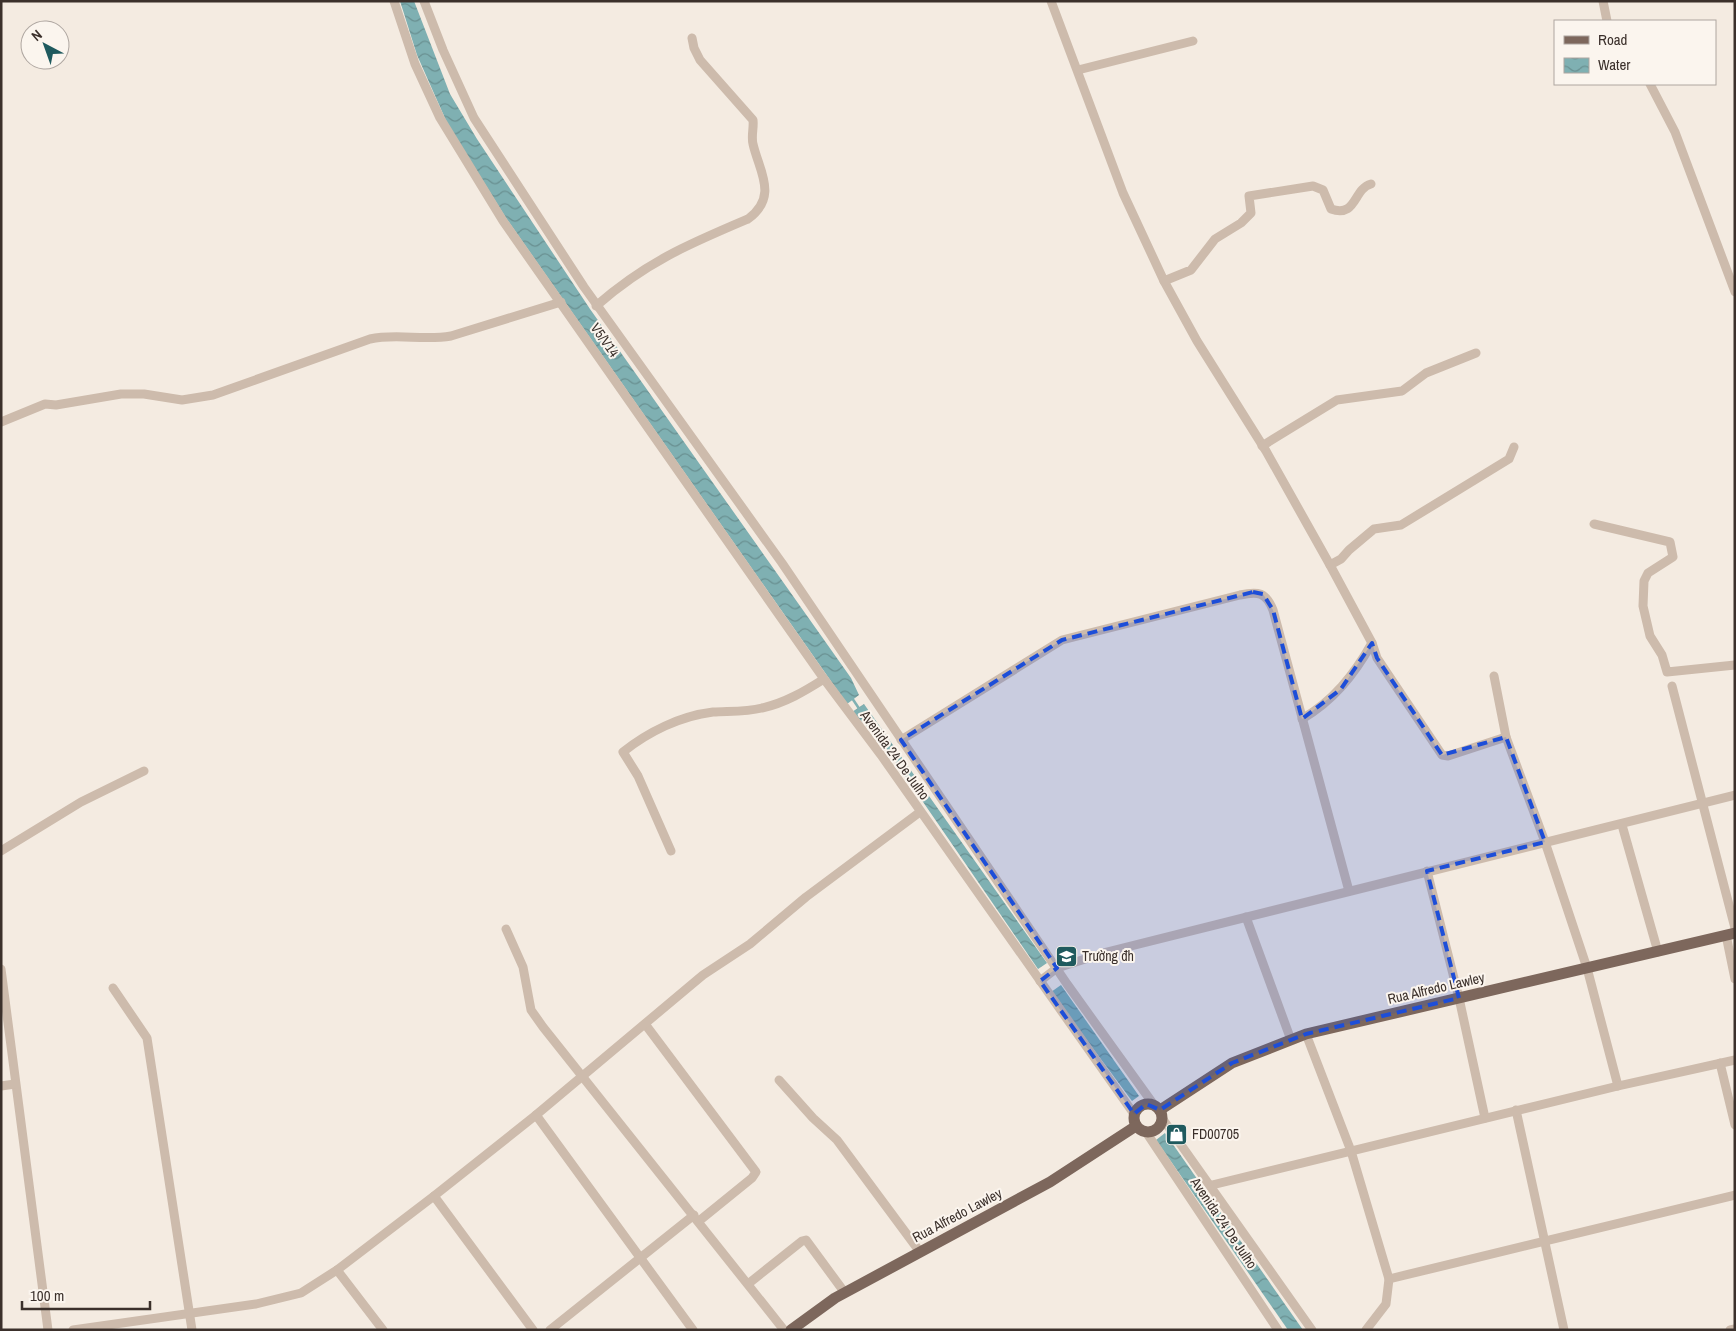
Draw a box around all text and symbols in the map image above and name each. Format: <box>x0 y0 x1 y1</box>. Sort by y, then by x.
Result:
north arrow <box>20 20 70 70</box>
legend <box>1554 20 1716 85</box>
text: N <box>27 26 46 45</box>
text: Road <box>1598 29 1627 50</box>
text: Water <box>1598 54 1630 75</box>
street label: V5/V14 <box>587 319 624 361</box>
street label: Avenida 24 De Julho <box>856 706 934 803</box>
school or university icon: Trường đh <box>1054 944 1078 968</box>
place label: Trường đh <box>1082 947 1134 965</box>
street label: Rua Alfredo Lawley <box>1386 968 1486 1008</box>
shop icon: FD00705 <box>1164 1122 1188 1146</box>
place label: FD00705 <box>1192 1125 1239 1143</box>
street label: Avenida 24 De Julho <box>1186 1173 1261 1272</box>
street label: Rua Alfredo Lawley <box>909 1184 1005 1246</box>
scale bar <box>22 1278 150 1310</box>
text: 100 m <box>30 1285 64 1306</box>

